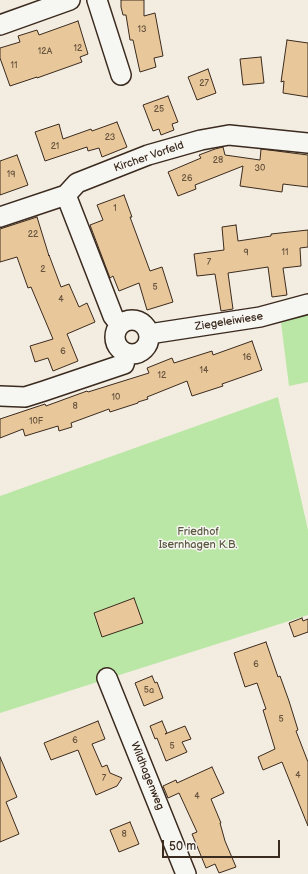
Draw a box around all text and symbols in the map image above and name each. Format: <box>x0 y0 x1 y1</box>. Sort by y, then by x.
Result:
house number: 13 <box>137 25 147 35</box>
house number: 12 <box>74 44 82 54</box>
house number: 12A <box>38 47 52 57</box>
house number: 11 <box>11 61 17 71</box>
house number: 27 <box>199 79 209 89</box>
house number: 25 <box>154 105 164 115</box>
house number: 23 <box>105 133 115 143</box>
street label: Kircher Vorfeld <box>112 139 186 175</box>
house number: 21 <box>51 142 59 152</box>
house number: 28 <box>213 156 223 166</box>
house number: 30 <box>255 164 265 174</box>
house number: 19 <box>7 170 15 180</box>
house number: 26 <box>182 174 192 184</box>
house number: 1 <box>113 204 117 214</box>
house number: 22 <box>28 230 38 240</box>
house number: 9 <box>243 248 249 258</box>
house number: 11 <box>282 248 288 258</box>
house number: 7 <box>207 258 211 268</box>
house number: 2 <box>40 265 46 275</box>
house number: 5 <box>152 283 158 293</box>
house number: 4 <box>58 295 64 305</box>
street label: Ziegeleiwiese <box>194 310 264 334</box>
house number: 6 <box>60 347 66 357</box>
house number: 16 <box>243 353 251 363</box>
house number: 14 <box>200 366 208 376</box>
house number: 12 <box>158 371 166 381</box>
house number: 10 <box>112 393 120 403</box>
house number: 8 <box>72 402 78 412</box>
house number: 10F <box>29 417 43 427</box>
park label: Friedhof Isernhagen K.B. <box>159 525 237 551</box>
house number: 6 <box>253 660 259 670</box>
house number: 5a <box>144 686 154 696</box>
house number: 5 <box>278 715 284 725</box>
house number: 6 <box>72 736 78 746</box>
street label: Wildhagenweg <box>127 740 167 812</box>
house number: 5 <box>169 742 175 752</box>
house number: 4 <box>295 771 301 781</box>
house number: 7 <box>102 774 106 784</box>
house number: 4 <box>194 792 200 802</box>
house number: 8 <box>121 830 127 840</box>
scale bar <box>164 832 282 858</box>
text: 50 m <box>169 839 196 854</box>

